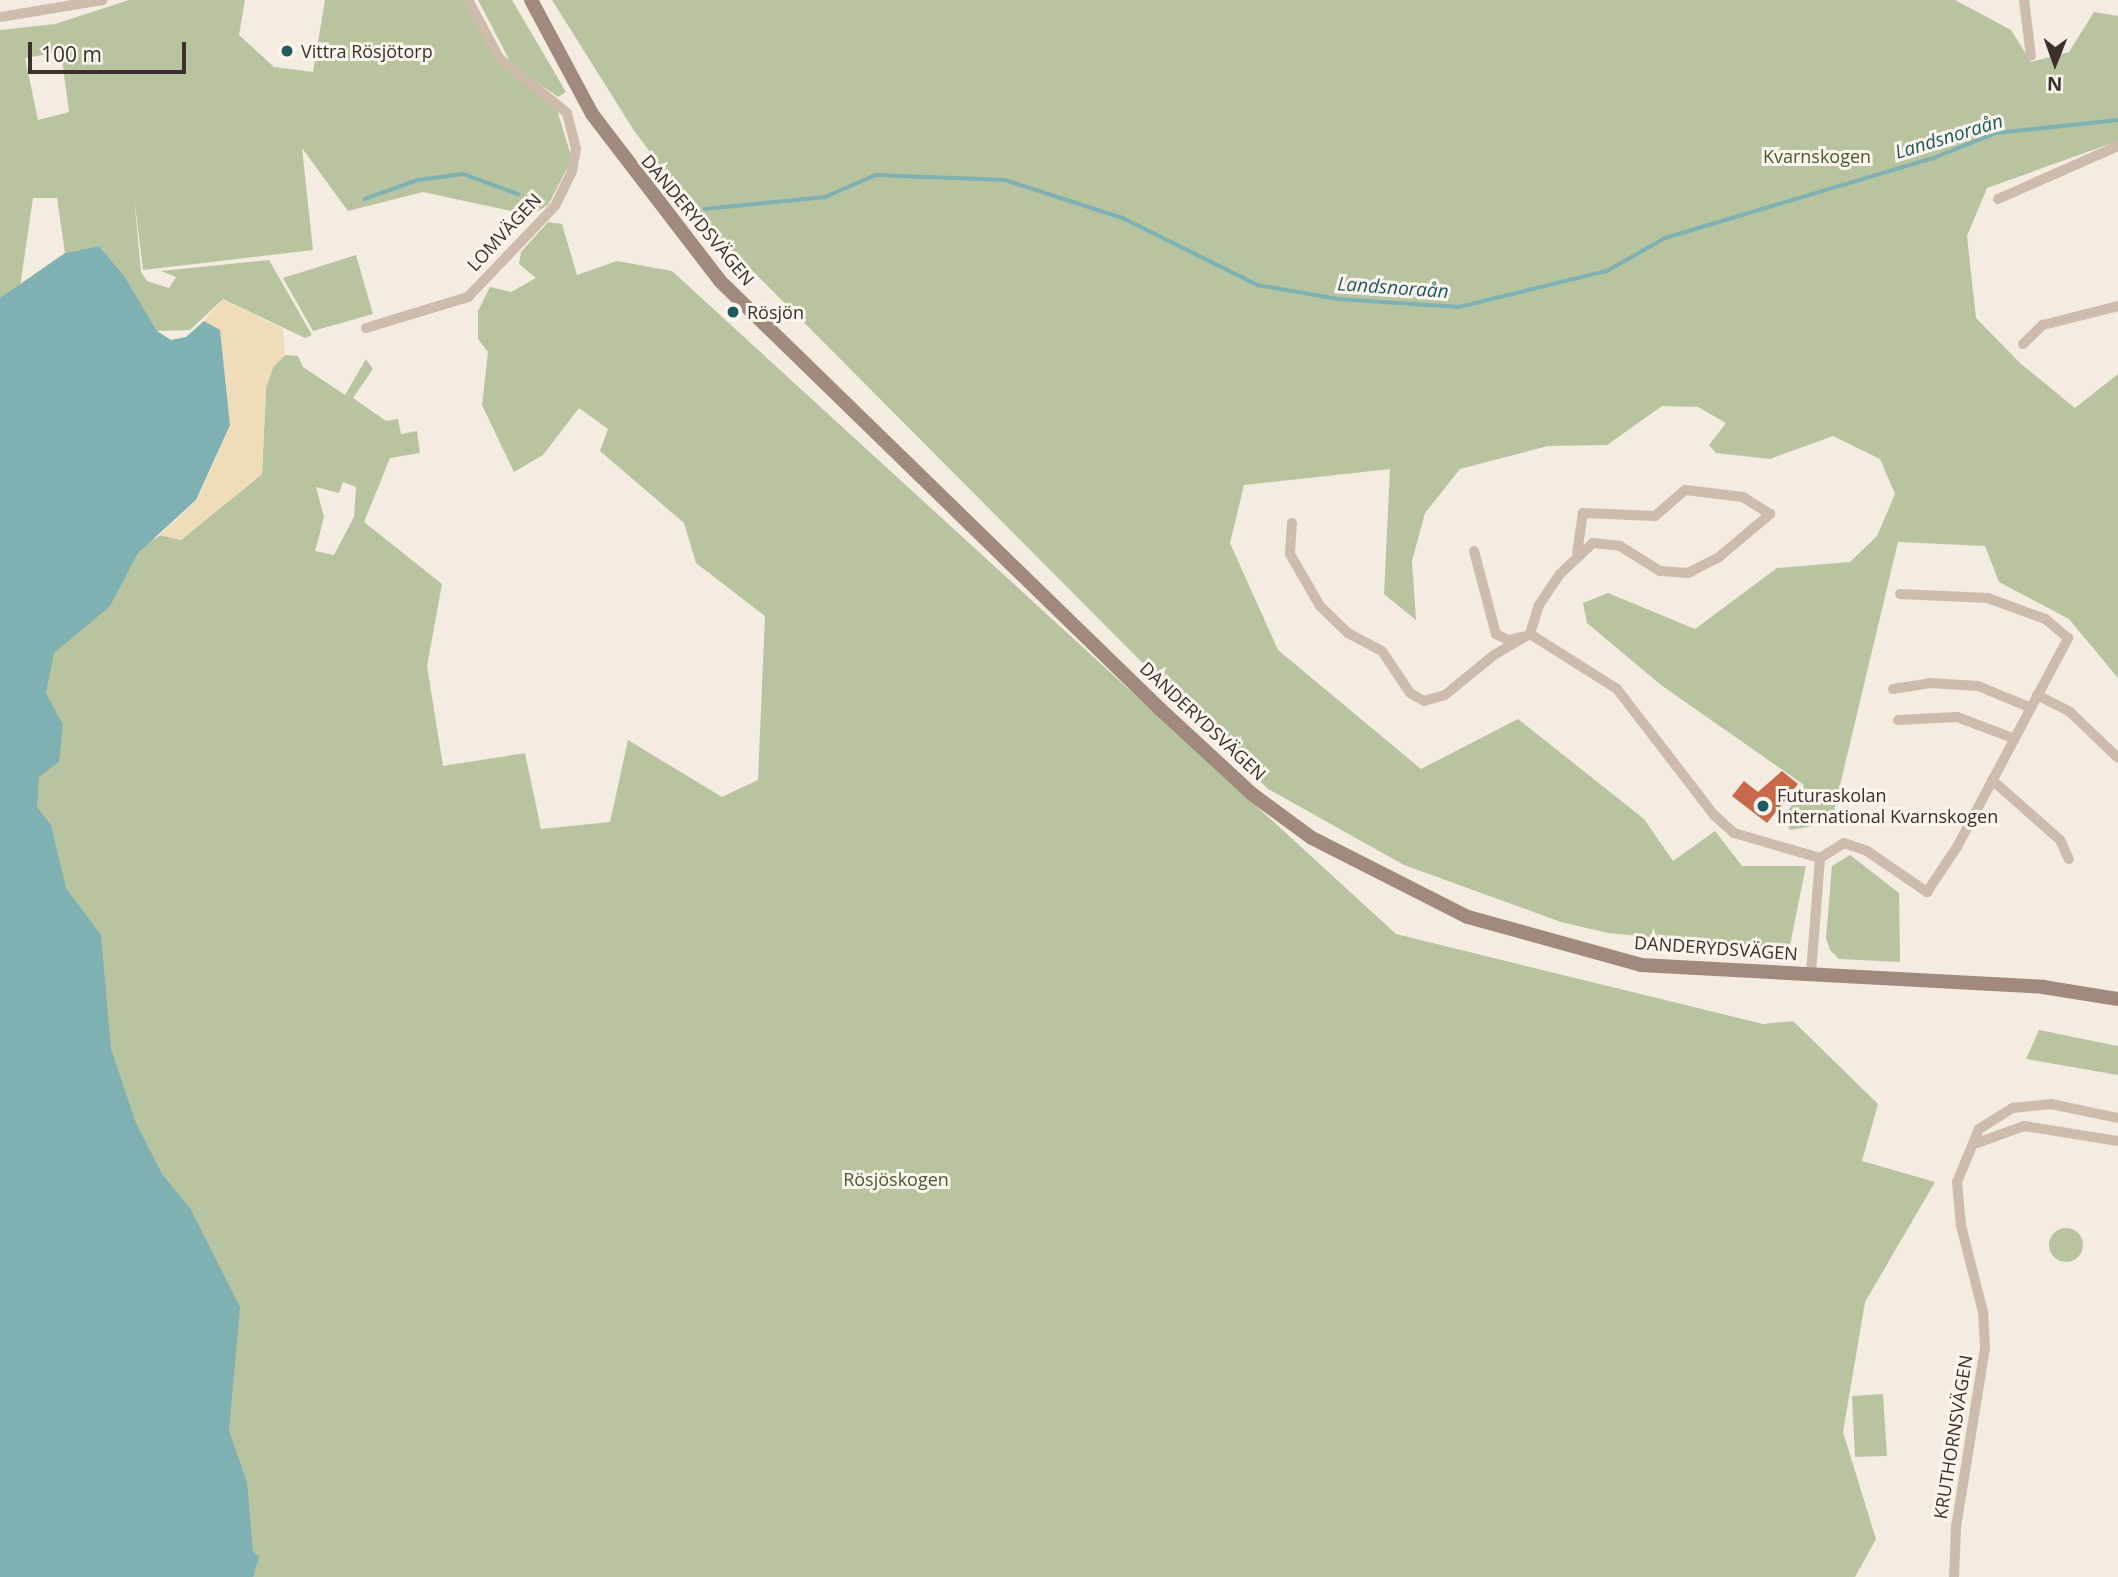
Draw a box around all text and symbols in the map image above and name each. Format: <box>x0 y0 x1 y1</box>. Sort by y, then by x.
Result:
scale bar <box>32 28 189 72</box>
north arrow <box>2020 28 2090 98</box>
text: 100 m <box>41 40 102 68</box>
place label: Vittra Rösjötorp <box>301 40 433 62</box>
marker: Vittra Rösjötorp <box>279 43 295 59</box>
text: N <box>2047 71 2063 97</box>
water label: Landsnoraån <box>1892 110 2006 164</box>
park label: Kvarnskogen <box>1763 145 1871 167</box>
street label: DANDERYDSVÄGEN <box>637 150 759 290</box>
street label: LOMVÄGEN <box>463 189 545 275</box>
water label: Landsnoraån <box>1337 273 1449 303</box>
place label: Rösjön <box>747 301 804 323</box>
marker: Rösjön <box>725 304 741 320</box>
street label: DANDERYDSVÄGEN <box>1136 657 1270 785</box>
place label: Futuraskolan International Kvarnskogen <box>1777 785 1998 828</box>
marker: Futuraskolan International Kvarnskogen <box>1755 798 1771 814</box>
street label: DANDERYDSVÄGEN <box>1633 932 1799 964</box>
park label: Rösjöskogen <box>843 1168 949 1190</box>
street label: KRUTHORNSVÄGEN <box>1929 1353 1977 1521</box>

